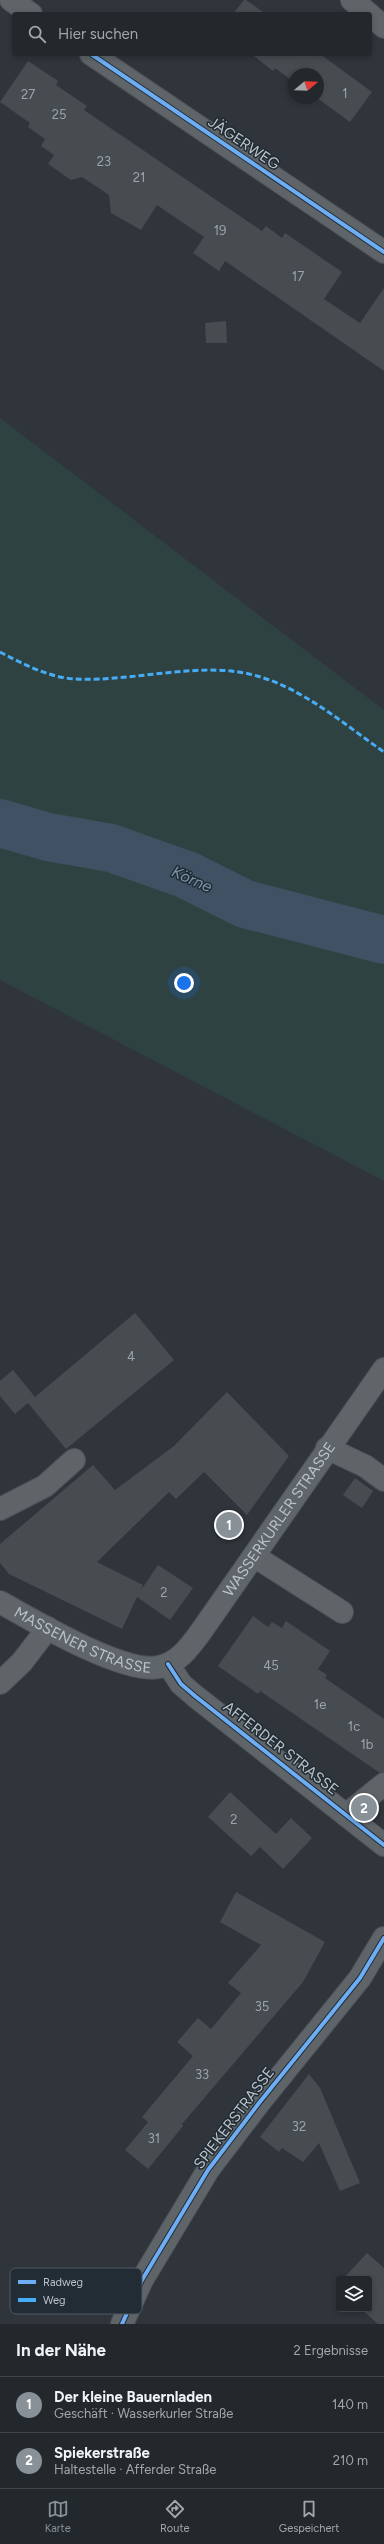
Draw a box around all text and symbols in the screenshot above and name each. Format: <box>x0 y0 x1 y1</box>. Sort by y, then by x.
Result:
search box <box>12 12 372 56</box>
icon: search <box>26 23 48 45</box>
text: Hier suchen <box>58 25 138 43</box>
north arrow <box>288 68 324 104</box>
house number: 1 <box>342 86 348 101</box>
house number: 27 <box>21 87 35 102</box>
house number: 25 <box>52 107 66 122</box>
street label: JÄGERWEG <box>205 113 283 173</box>
house number: 23 <box>97 154 111 169</box>
house number: 21 <box>133 170 145 185</box>
house number: 19 <box>214 223 226 238</box>
house number: 17 <box>292 269 304 284</box>
water label: Körne <box>169 862 215 896</box>
your location <box>174 973 194 993</box>
house number: 4 <box>127 1349 135 1364</box>
street label: WASSERKURLER STRASSE <box>219 1439 339 1600</box>
pin: 1 <box>216 1510 242 1540</box>
house number: 2 <box>160 1585 168 1600</box>
street label: MASSENER STRASSE <box>11 1603 152 1677</box>
house number: 45 <box>263 1658 279 1673</box>
street label: AFFERDER STRASSE <box>220 1697 342 1799</box>
house number: 1e <box>314 1697 326 1712</box>
house number: 1c <box>348 1719 360 1734</box>
house number: 1b <box>361 1737 374 1752</box>
pin: 2 <box>351 1793 377 1823</box>
house number: 2 <box>230 1812 238 1827</box>
house number: 35 <box>255 1999 269 2014</box>
street label: SPIEKERSTRASSE <box>190 2064 278 2172</box>
house number: 33 <box>195 2067 209 2082</box>
house number: 32 <box>292 2119 306 2134</box>
house number: 31 <box>148 2131 160 2146</box>
legend <box>10 2268 142 2314</box>
text: Radweg <box>43 2276 83 2289</box>
map controls <box>336 2276 372 2312</box>
button: layers <box>336 2276 372 2312</box>
text: Weg <box>43 2294 66 2307</box>
text: In der Nähe <box>16 2340 106 2360</box>
text: 2 Ergebnisse <box>294 2343 368 2358</box>
text: Der kleine Bauernladen <box>54 2388 212 2406</box>
text: 1 <box>26 2397 32 2412</box>
text: 140 m <box>332 2397 368 2412</box>
text: Geschäft · Wasserkurler Straße <box>54 2406 233 2421</box>
text: Spiekerstraße <box>54 2444 150 2462</box>
text: 2 <box>25 2453 33 2468</box>
text: 210 m <box>333 2453 368 2468</box>
text: Haltestelle · Afferder Straße <box>54 2462 216 2477</box>
tab: Karte <box>45 2498 71 2535</box>
tab: Route <box>160 2498 190 2535</box>
tab: Gespeichert <box>279 2498 339 2535</box>

